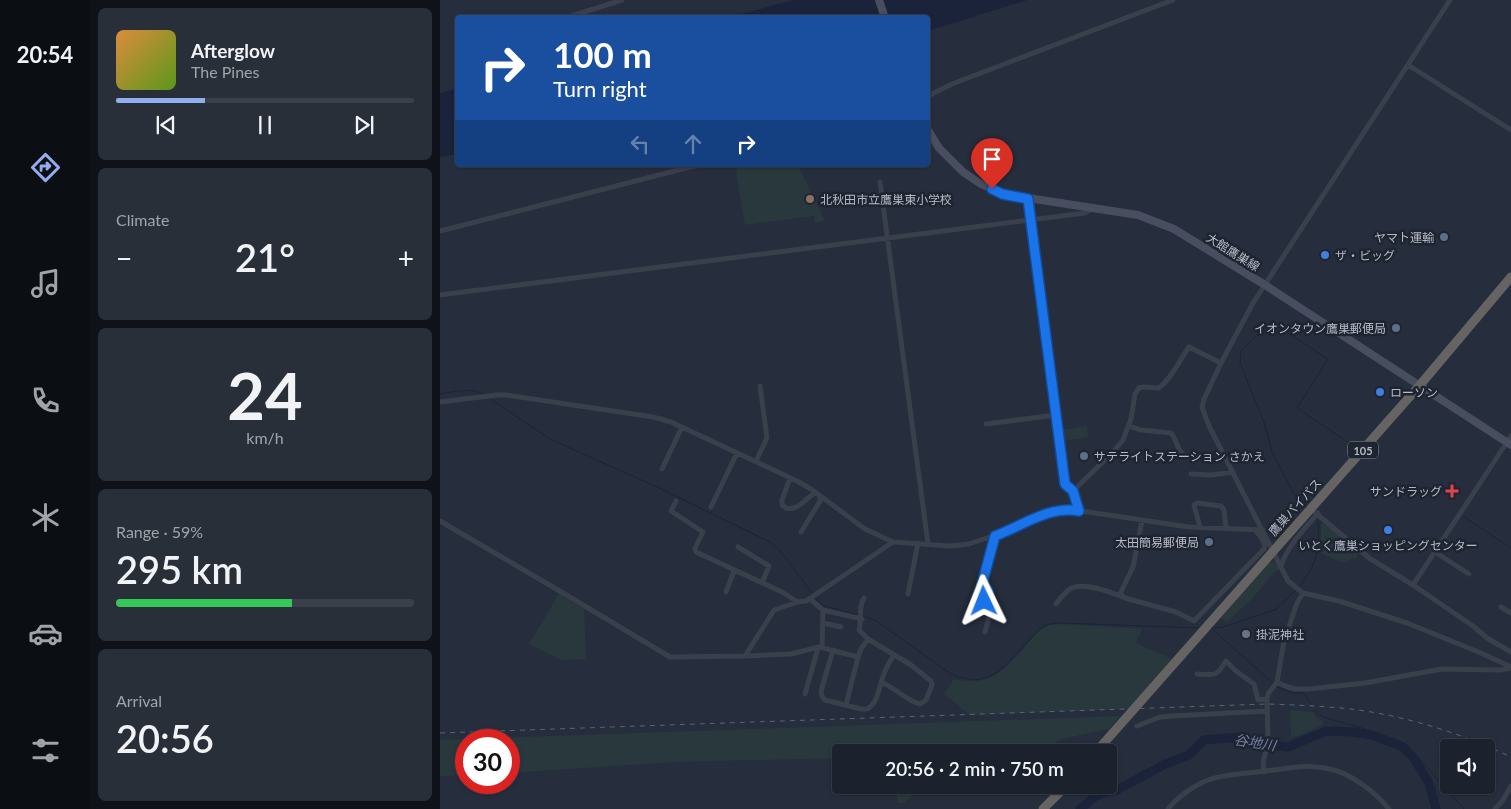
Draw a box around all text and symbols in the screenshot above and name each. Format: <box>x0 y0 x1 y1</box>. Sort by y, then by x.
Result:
text: 100 m <box>553 33 652 75</box>
icon: right <box>470 35 535 100</box>
text: Afterglow <box>191 39 275 62</box>
text: 20:54 <box>17 41 73 68</box>
text: The Pines <box>191 62 260 81</box>
text: Turn right <box>553 75 647 102</box>
icon: previous <box>152 111 180 139</box>
icon: pause <box>251 111 279 139</box>
icon: next <box>350 111 378 139</box>
icon: left <box>626 130 654 158</box>
icon: ahead <box>679 130 707 158</box>
icon: right <box>732 130 760 158</box>
pin <box>971 138 1013 189</box>
icon: arrive <box>978 145 1006 173</box>
icon: directions <box>28 150 63 185</box>
place label: 北秋田市立鷹巣東小学校 <box>820 192 952 207</box>
marker: 北秋田市立鷹巣東小学校 <box>804 193 816 205</box>
text: Climate <box>116 210 169 229</box>
street label: 大館鷹巣線 <box>1204 230 1262 274</box>
place label: ヤマト運輸 <box>1374 230 1434 245</box>
marker: ヤマト運輸 <box>1438 231 1450 243</box>
text: 21° <box>235 234 295 280</box>
text: − <box>116 241 132 275</box>
text: + <box>398 241 414 275</box>
place label: ザ・ビッグ <box>1335 248 1395 263</box>
marker: ザ・ビッグ <box>1319 249 1331 261</box>
icon: music <box>28 266 63 301</box>
place label: イオンタウン鷹巣郵便局 <box>1254 321 1386 336</box>
marker: イオンタウン鷹巣郵便局 <box>1390 322 1402 334</box>
text: 24 <box>227 356 303 434</box>
icon: phone <box>28 383 63 418</box>
place label: ローソン <box>1390 385 1438 400</box>
marker: ローソン <box>1374 386 1386 398</box>
text: km/h <box>246 428 284 447</box>
road number: 105 <box>1348 442 1378 458</box>
place label: サテライトステーション さかえ <box>1094 449 1265 464</box>
marker: サテライトステーション さかえ <box>1078 450 1090 462</box>
street label: 鷹巣バイパス <box>1265 475 1325 539</box>
place label: サンドラッグ <box>1370 484 1442 499</box>
marker: サンドラッグ <box>1446 485 1458 497</box>
icon: climate <box>28 500 63 535</box>
text: Range · 59% <box>116 522 203 541</box>
marker: いとく鷹巣ショッピングセンター <box>1382 524 1394 536</box>
place label: 太田簡易郵便局 <box>1115 535 1199 550</box>
marker: 太田簡易郵便局 <box>1203 536 1215 548</box>
place label: いとく鷹巣ショッピングセンター <box>1298 538 1478 553</box>
text: 295 km <box>116 546 243 592</box>
position arrow <box>957 574 1009 626</box>
icon: car <box>28 616 63 651</box>
place label: 掛泥神社 <box>1256 627 1304 642</box>
marker: 掛泥神社 <box>1240 628 1252 640</box>
text: Arrival <box>116 691 162 710</box>
text: 20:56 <box>116 715 214 761</box>
speed limit sign: 30 <box>455 729 520 794</box>
water label: 谷地川 <box>1233 730 1279 754</box>
icon: filters <box>28 733 63 768</box>
map controls <box>1440 739 1495 794</box>
button: sound <box>1440 739 1495 794</box>
text: 20:56 · 2 min · 750 m <box>885 757 1064 780</box>

